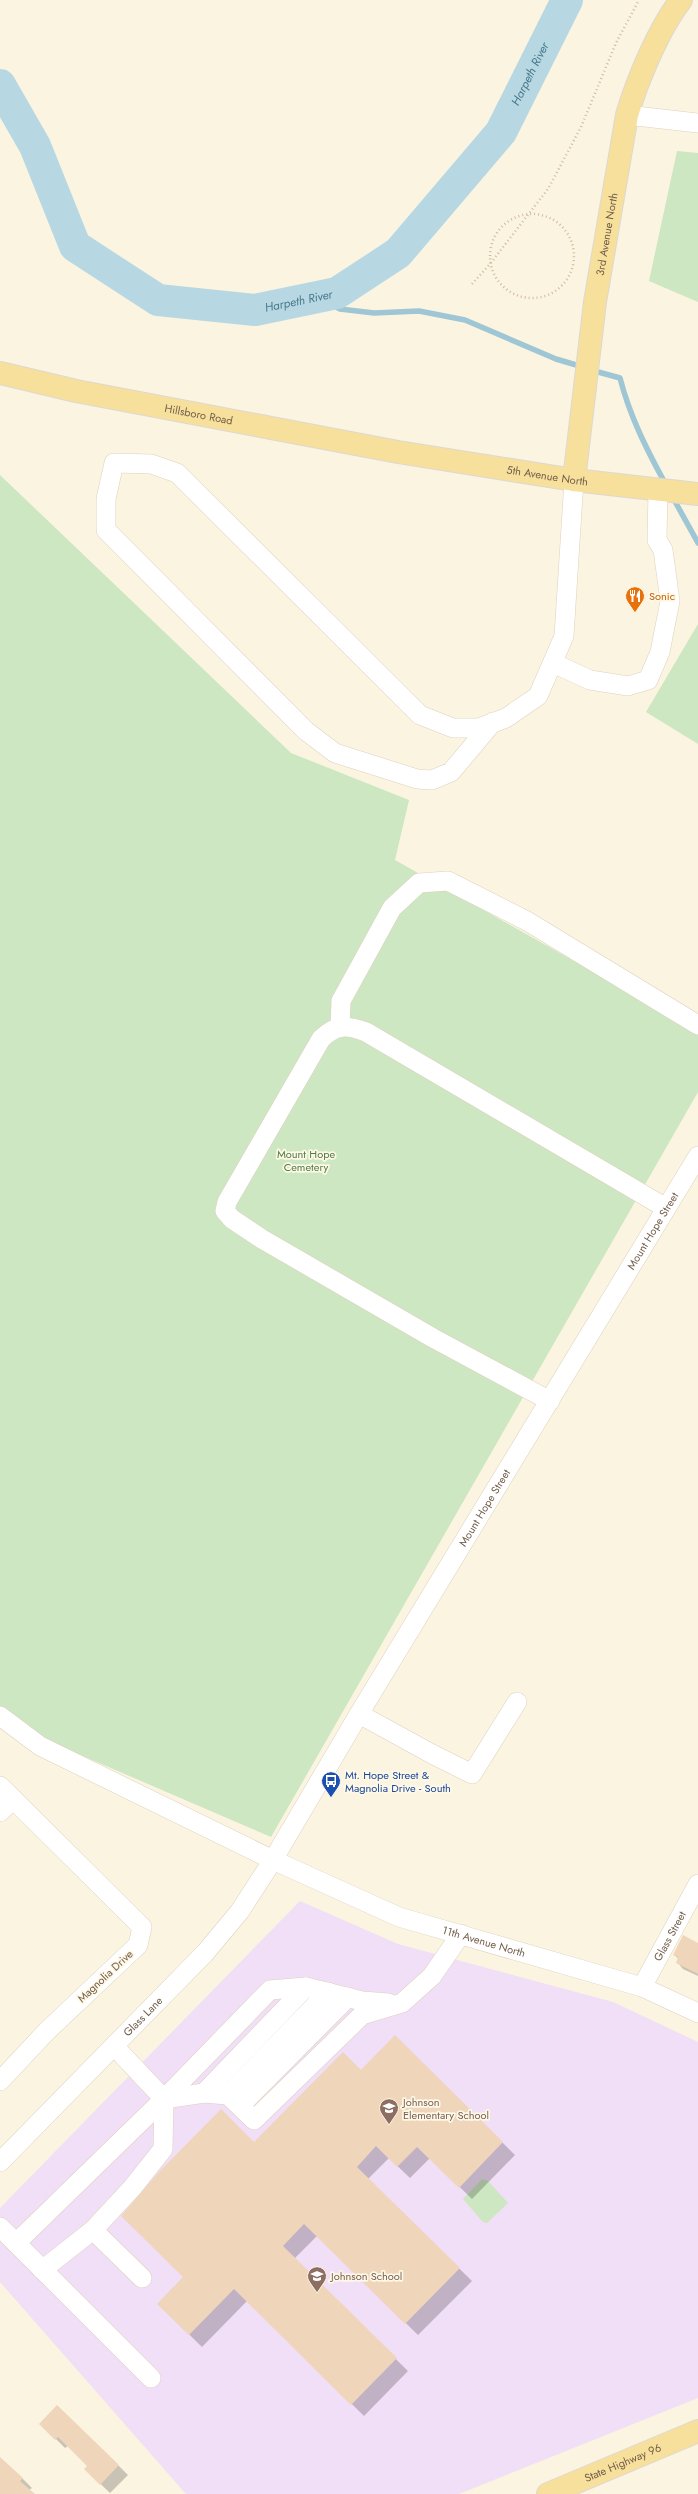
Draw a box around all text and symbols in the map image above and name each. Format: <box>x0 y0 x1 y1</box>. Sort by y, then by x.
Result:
water label: Harpeth River <box>507 38 554 109</box>
street label: 3rd Avenue North <box>592 192 622 277</box>
water label: Harpeth River <box>263 285 335 317</box>
street label: Hillsboro Road <box>163 400 234 429</box>
street label: 5th Avenue North <box>505 461 589 490</box>
restaurant icon: Sonic <box>624 585 646 613</box>
place label: Sonic <box>649 588 675 604</box>
park label: Mount Hope Cemetery <box>277 1146 335 1175</box>
street label: Mount Hope Street <box>623 1189 682 1273</box>
street label: Mount Hope Street <box>455 1466 514 1549</box>
place label: Mt. Hope Street & Magnolia Drive - South <box>345 1767 451 1796</box>
bus stop icon: Mt. Hope Street & Magnolia Drive - South <box>320 1770 342 1798</box>
street label: Glass Street <box>650 1908 690 1964</box>
street label: 11th Avenue North <box>440 1922 527 1961</box>
street label: Magnolia Drive <box>74 1946 137 2006</box>
street label: Glass Lane <box>120 1993 166 2040</box>
place label: Johnson Elementary School <box>401 2094 489 2123</box>
school or university icon: Johnson Elementary School <box>378 2097 400 2125</box>
school or university icon: Johnson School <box>306 2265 328 2293</box>
place label: Johnson School <box>329 2268 402 2284</box>
street label: State Highway 96 <box>582 2439 664 2486</box>

